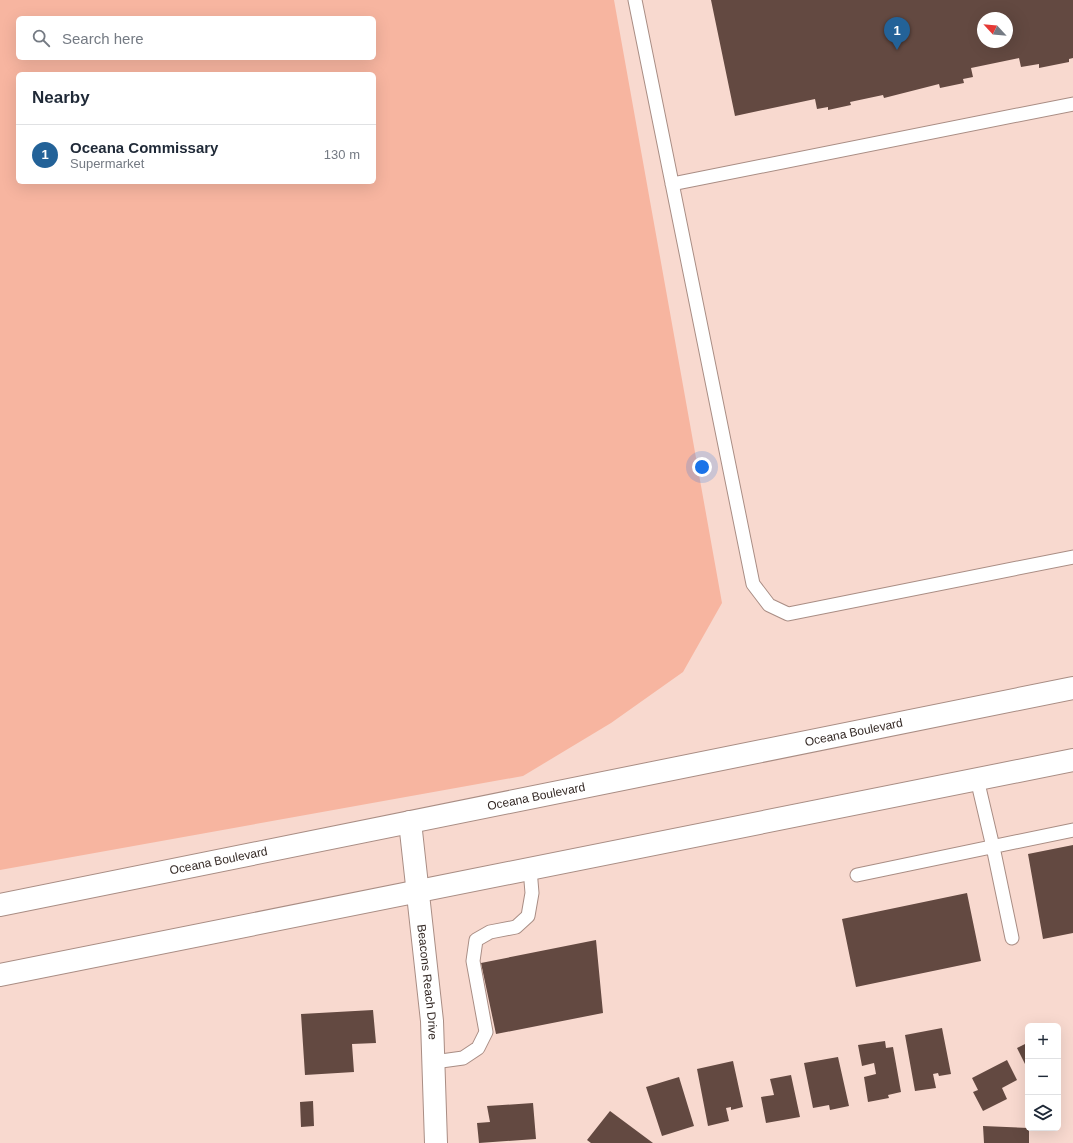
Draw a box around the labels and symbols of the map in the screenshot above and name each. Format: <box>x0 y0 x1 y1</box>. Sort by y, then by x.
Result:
north arrow <box>977 12 1013 48</box>
pin: 1 <box>884 17 910 50</box>
your location <box>692 457 712 477</box>
street label: Oceana Boulevard <box>804 716 904 749</box>
street label: Oceana Boulevard <box>486 780 586 813</box>
street label: Oceana Boulevard <box>168 844 269 878</box>
street label: Beacons Reach Drive <box>414 923 440 1040</box>

